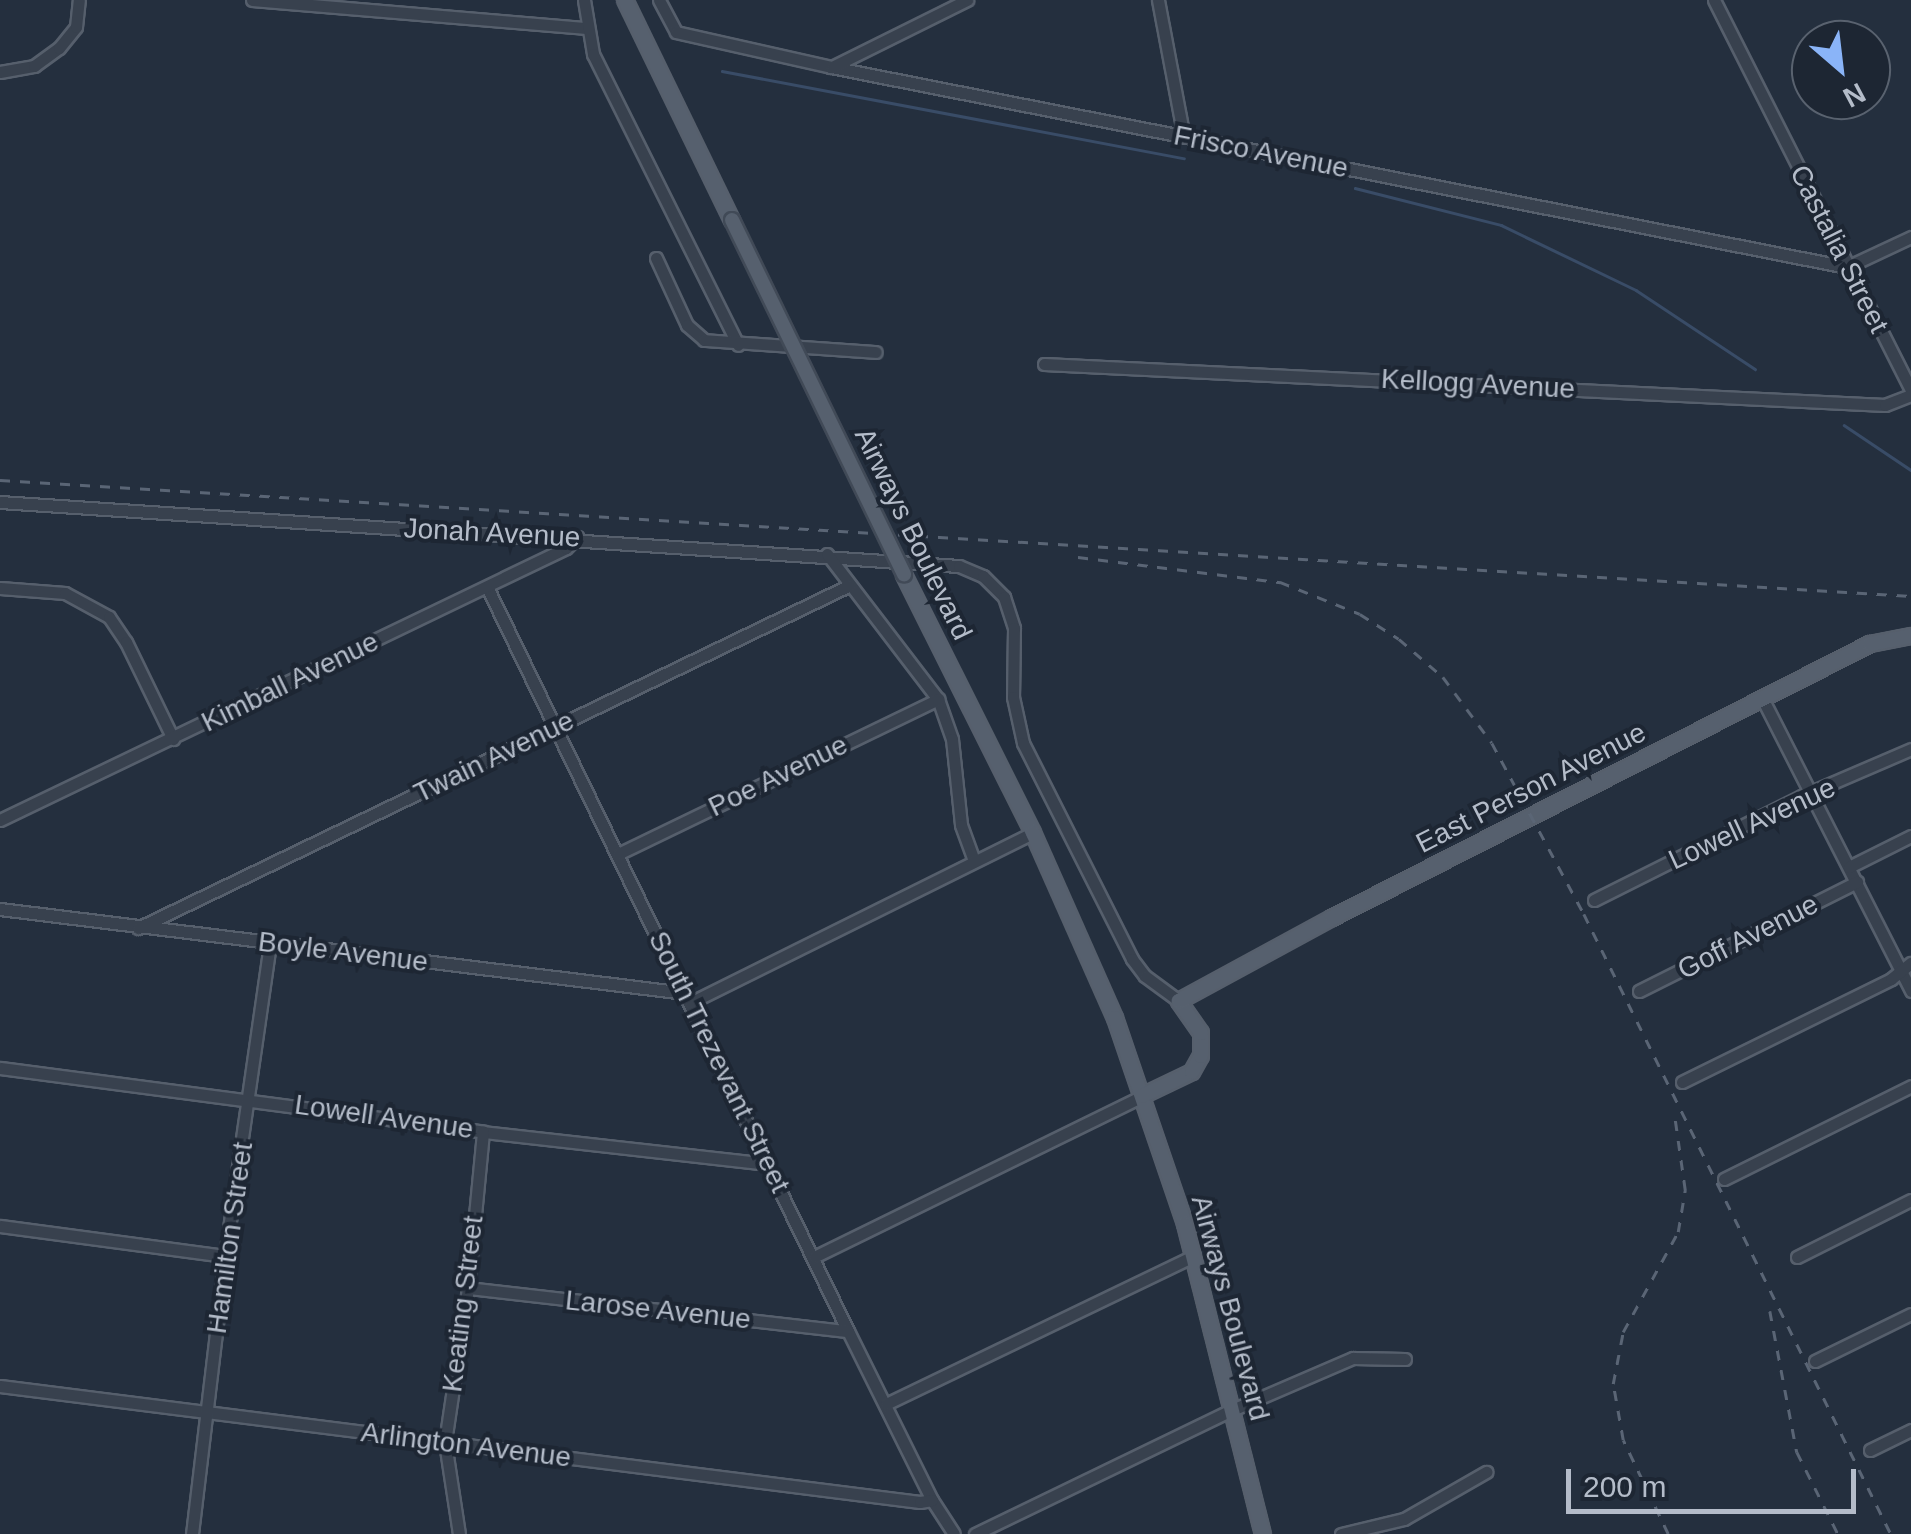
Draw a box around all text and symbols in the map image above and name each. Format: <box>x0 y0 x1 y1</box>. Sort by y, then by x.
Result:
north arrow <box>1791 20 1891 120</box>
text: N <box>1838 77 1871 114</box>
street label: Frisco Avenue <box>1170 118 1352 186</box>
street label: Castalia Street <box>1782 160 1896 338</box>
street label: Kellogg Avenue <box>1379 362 1577 406</box>
street label: Airways Boulevard <box>847 422 979 646</box>
street label: Jonah Avenue <box>402 512 582 554</box>
street label: Kimball Avenue <box>195 624 385 740</box>
street label: Twain Avenue <box>408 703 580 811</box>
street label: East Person Avenue <box>1410 715 1652 861</box>
street label: Poe Avenue <box>702 728 854 824</box>
street label: Lowell Avenue <box>1663 770 1841 878</box>
street label: Goff Avenue <box>1671 887 1825 987</box>
street label: Boyle Avenue <box>255 925 431 979</box>
street label: South Trezevant Street <box>641 926 797 1198</box>
street label: Lowell Avenue <box>292 1088 476 1146</box>
street label: Hamilton Street <box>200 1140 260 1336</box>
street label: Airways Boulevard <box>1184 1192 1276 1424</box>
street label: Keating Street <box>436 1214 490 1394</box>
street label: Larose Avenue <box>563 1283 753 1337</box>
street label: Arlington Avenue <box>358 1415 574 1475</box>
scale bar <box>1571 1449 1861 1511</box>
text: 200 m <box>1583 1470 1666 1503</box>

